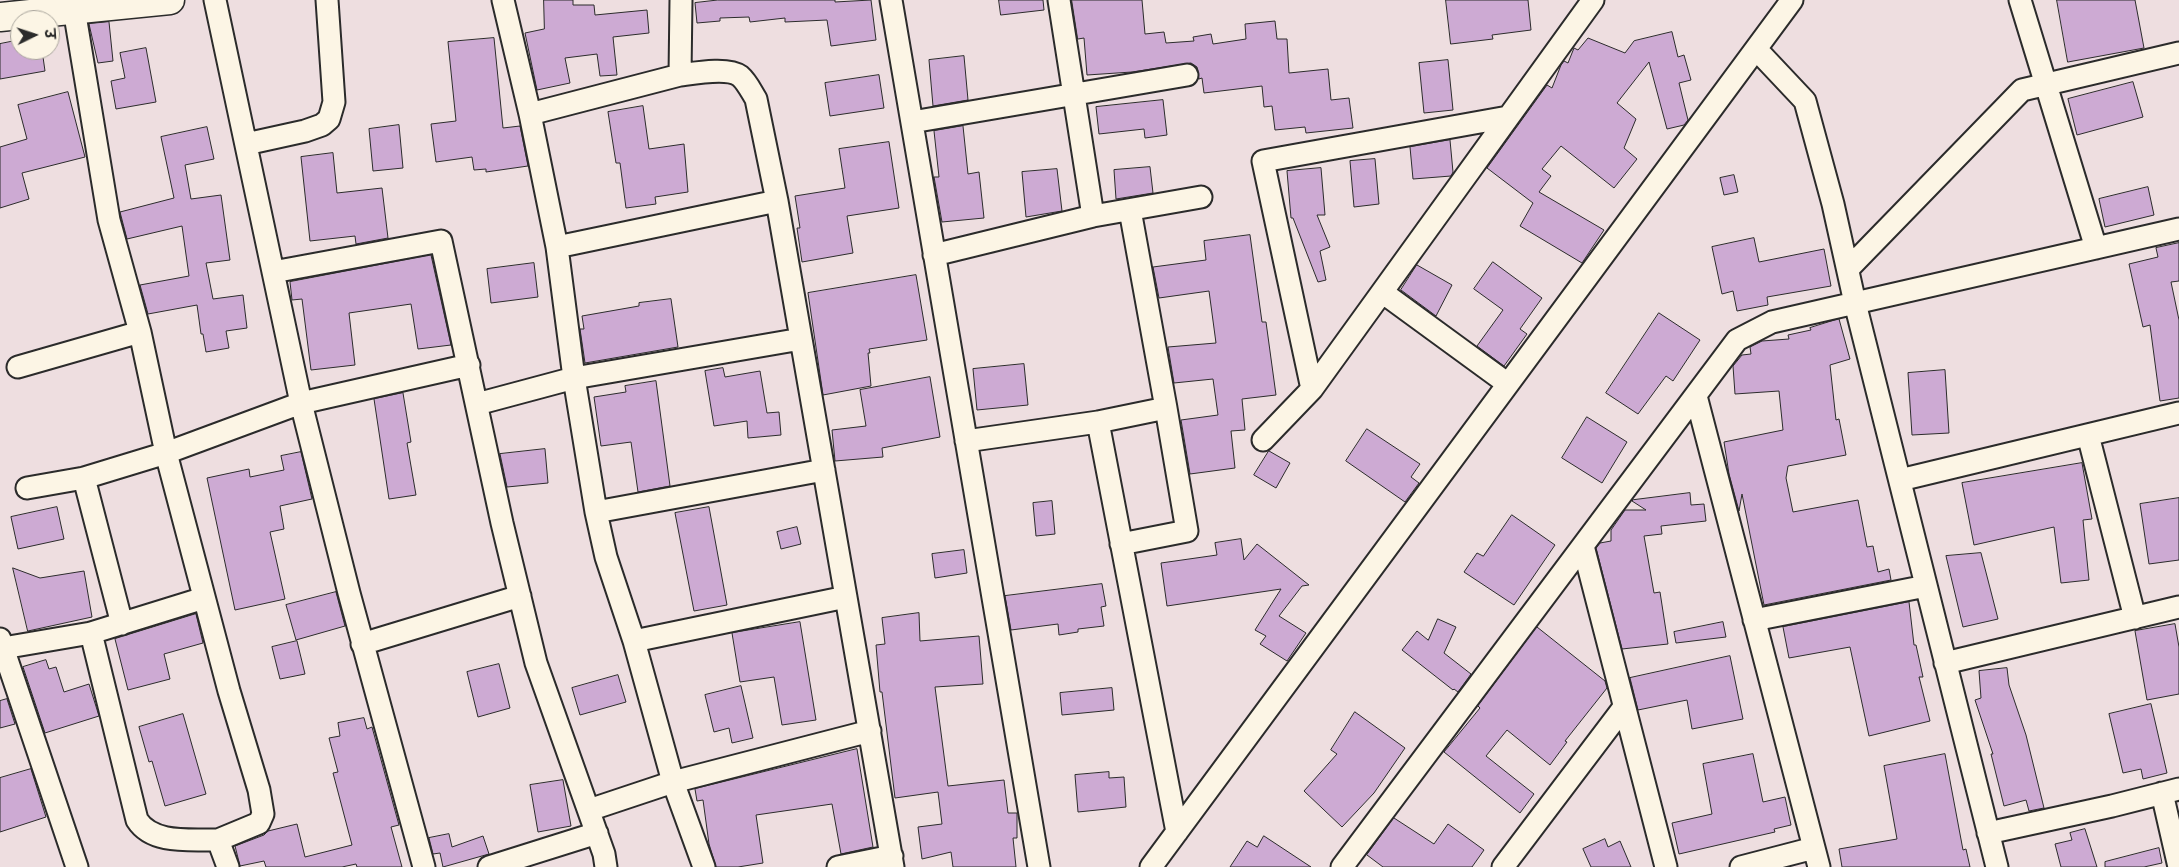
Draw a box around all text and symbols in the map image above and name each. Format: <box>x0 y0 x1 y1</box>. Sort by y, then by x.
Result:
north arrow <box>10 10 60 60</box>
text: उ <box>37 28 62 40</box>

